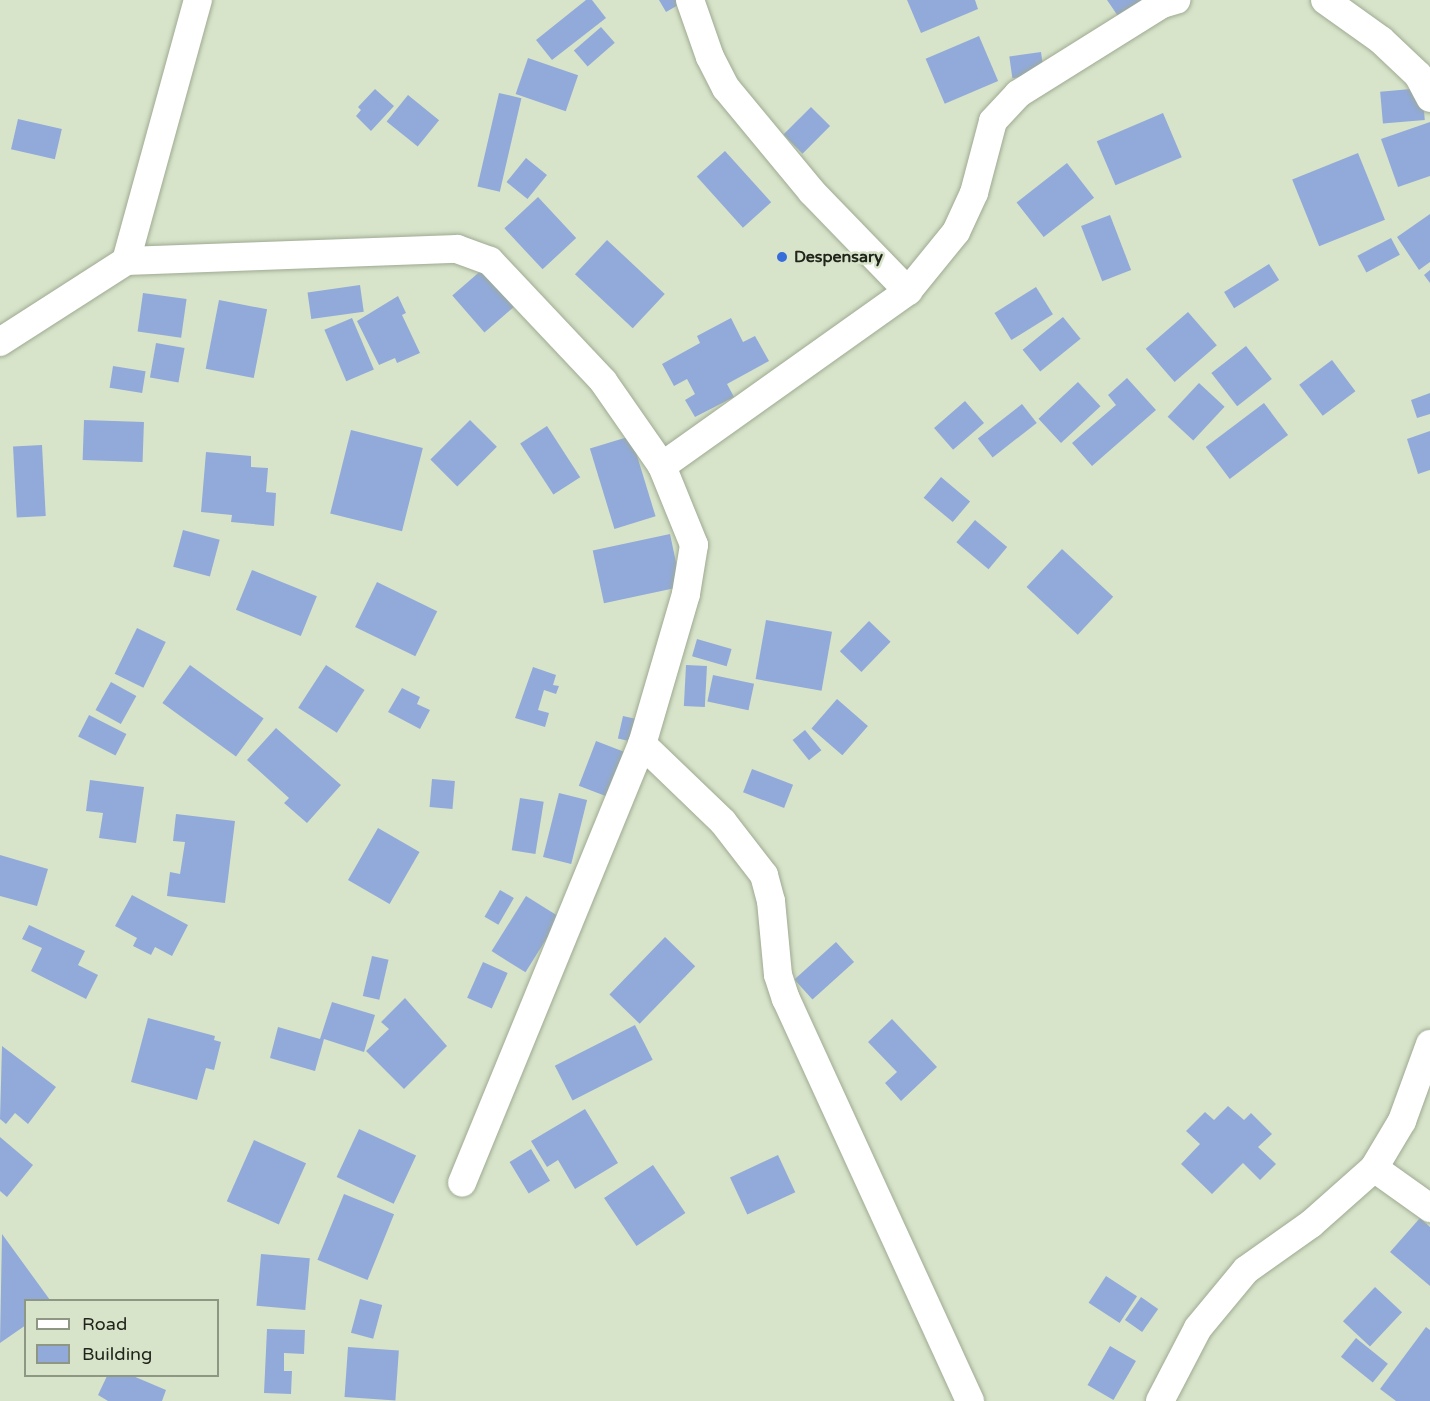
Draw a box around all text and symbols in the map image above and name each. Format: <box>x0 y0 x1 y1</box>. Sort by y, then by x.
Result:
place label: Despensary <box>794 247 883 267</box>
marker: Despensary <box>775 250 789 264</box>
legend <box>24 1299 219 1377</box>
text: Road <box>82 1313 127 1335</box>
text: Building <box>82 1343 152 1365</box>

